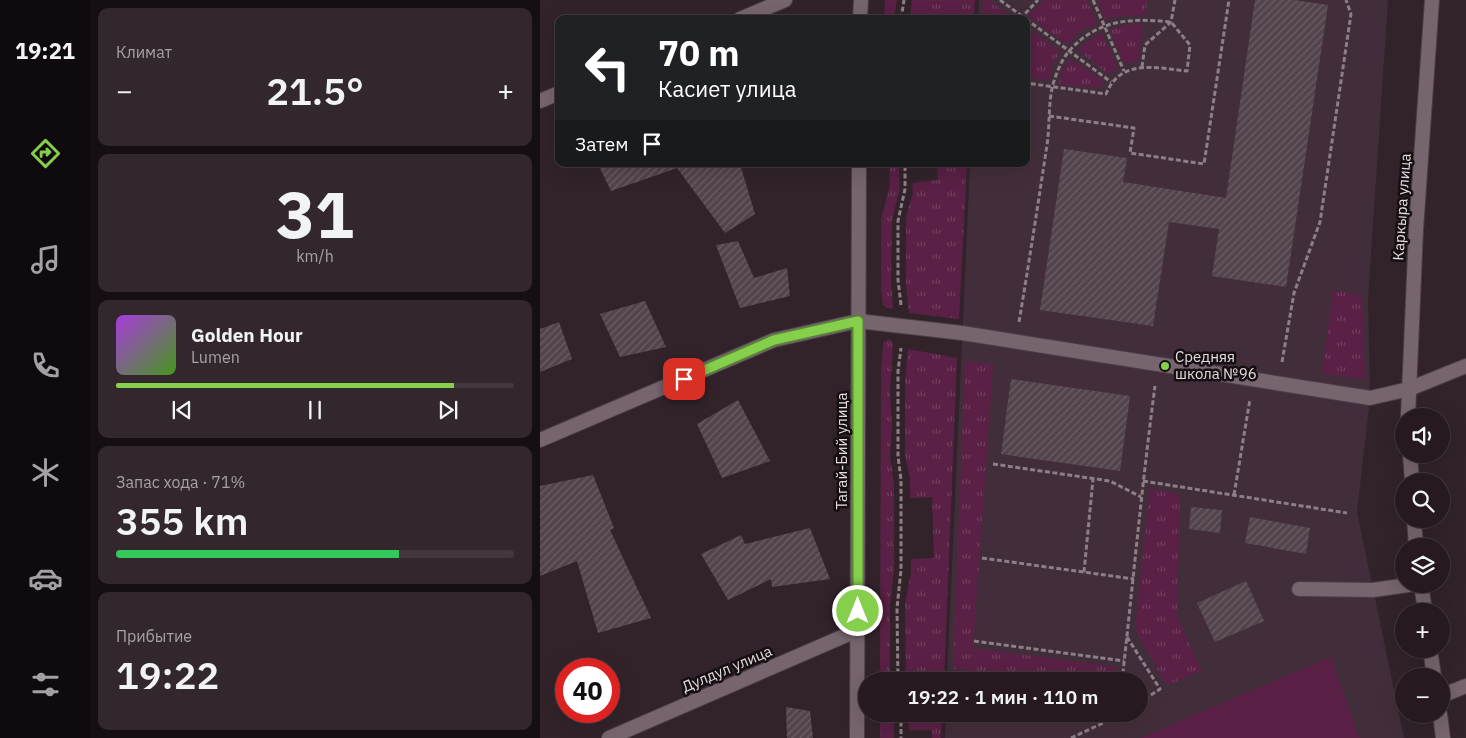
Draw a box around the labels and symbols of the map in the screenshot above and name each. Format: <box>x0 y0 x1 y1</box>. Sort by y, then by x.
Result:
street label: Каркыра улица <box>1388 153 1415 261</box>
place label: Средняя школа №96 <box>1175 347 1257 383</box>
pin <box>663 358 705 400</box>
marker: Средняя школа №96 <box>1159 360 1171 372</box>
street label: Тагай-Бий улица <box>832 393 851 509</box>
position arrow <box>831 584 883 636</box>
street label: Дулдул улица <box>679 641 775 696</box>
speed limit sign: 40 <box>555 658 620 723</box>

